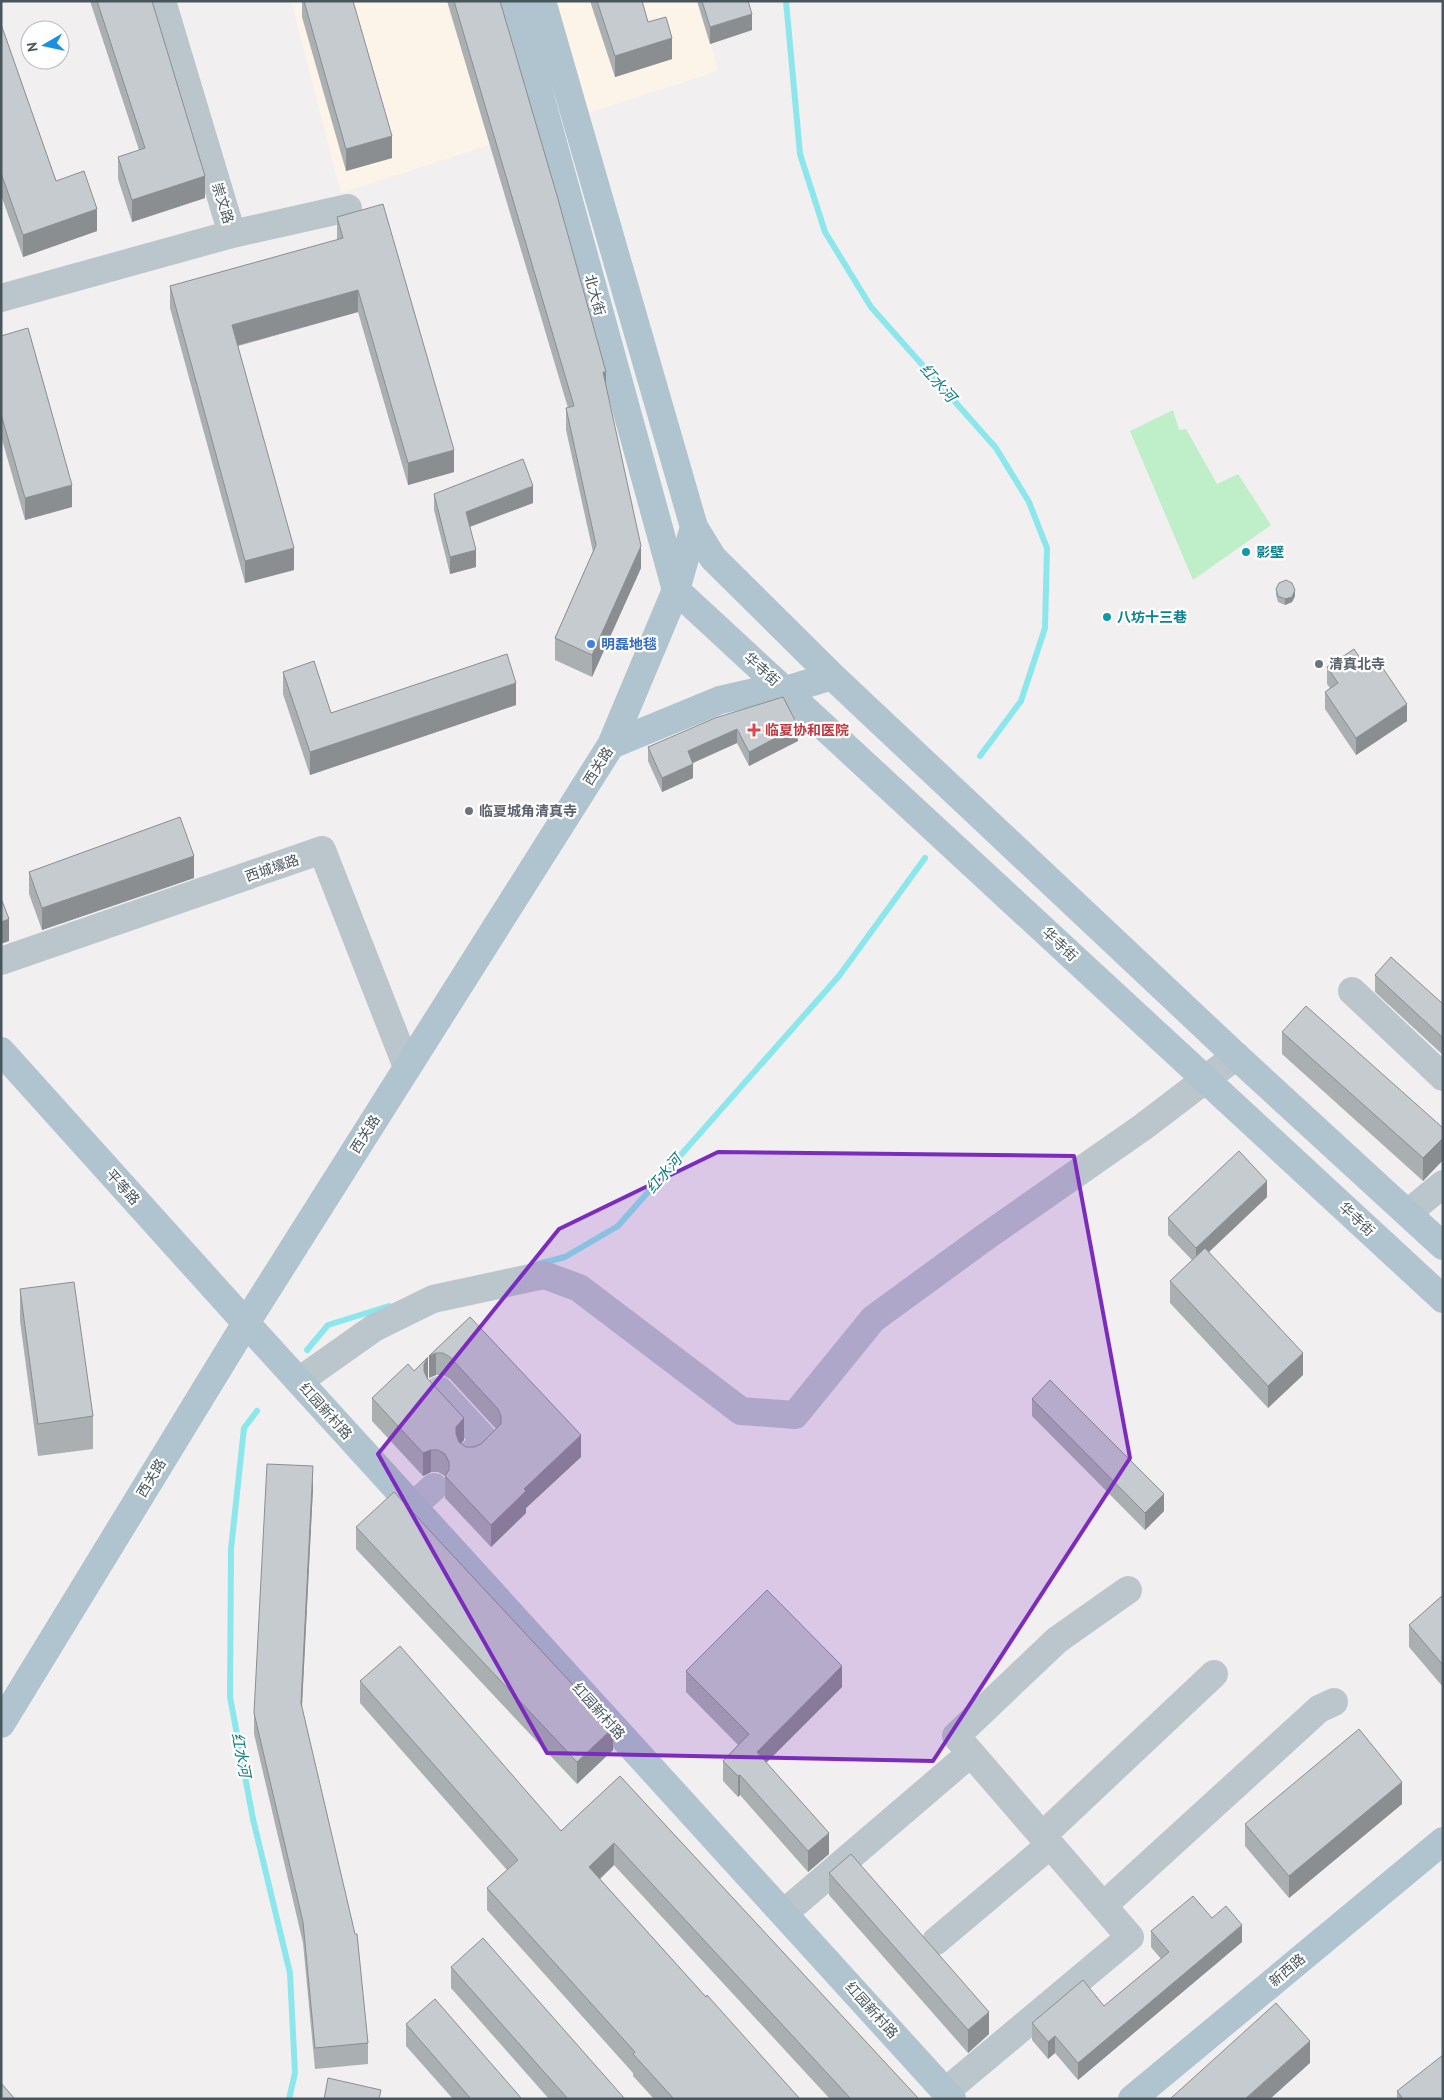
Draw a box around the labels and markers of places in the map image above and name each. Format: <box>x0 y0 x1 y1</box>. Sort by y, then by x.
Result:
place label: 影壁 <box>1256 543 1284 561</box>
marker: 影壁 <box>1240 546 1252 558</box>
place label: 八坊十三巷 <box>1117 608 1187 626</box>
marker: 八坊十三巷 <box>1101 611 1113 623</box>
place label: 明磊地毯 <box>601 635 657 653</box>
marker: 明磊地毯 <box>585 638 597 650</box>
place label: 清真北寺 <box>1329 655 1385 673</box>
marker: 清真北寺 <box>1313 658 1325 670</box>
place label: 临夏协和医院 <box>765 721 849 739</box>
marker: 临夏协和医院 <box>747 723 761 737</box>
place label: 临夏城角清真寺 <box>479 802 577 820</box>
marker: 临夏城角清真寺 <box>463 805 475 817</box>

